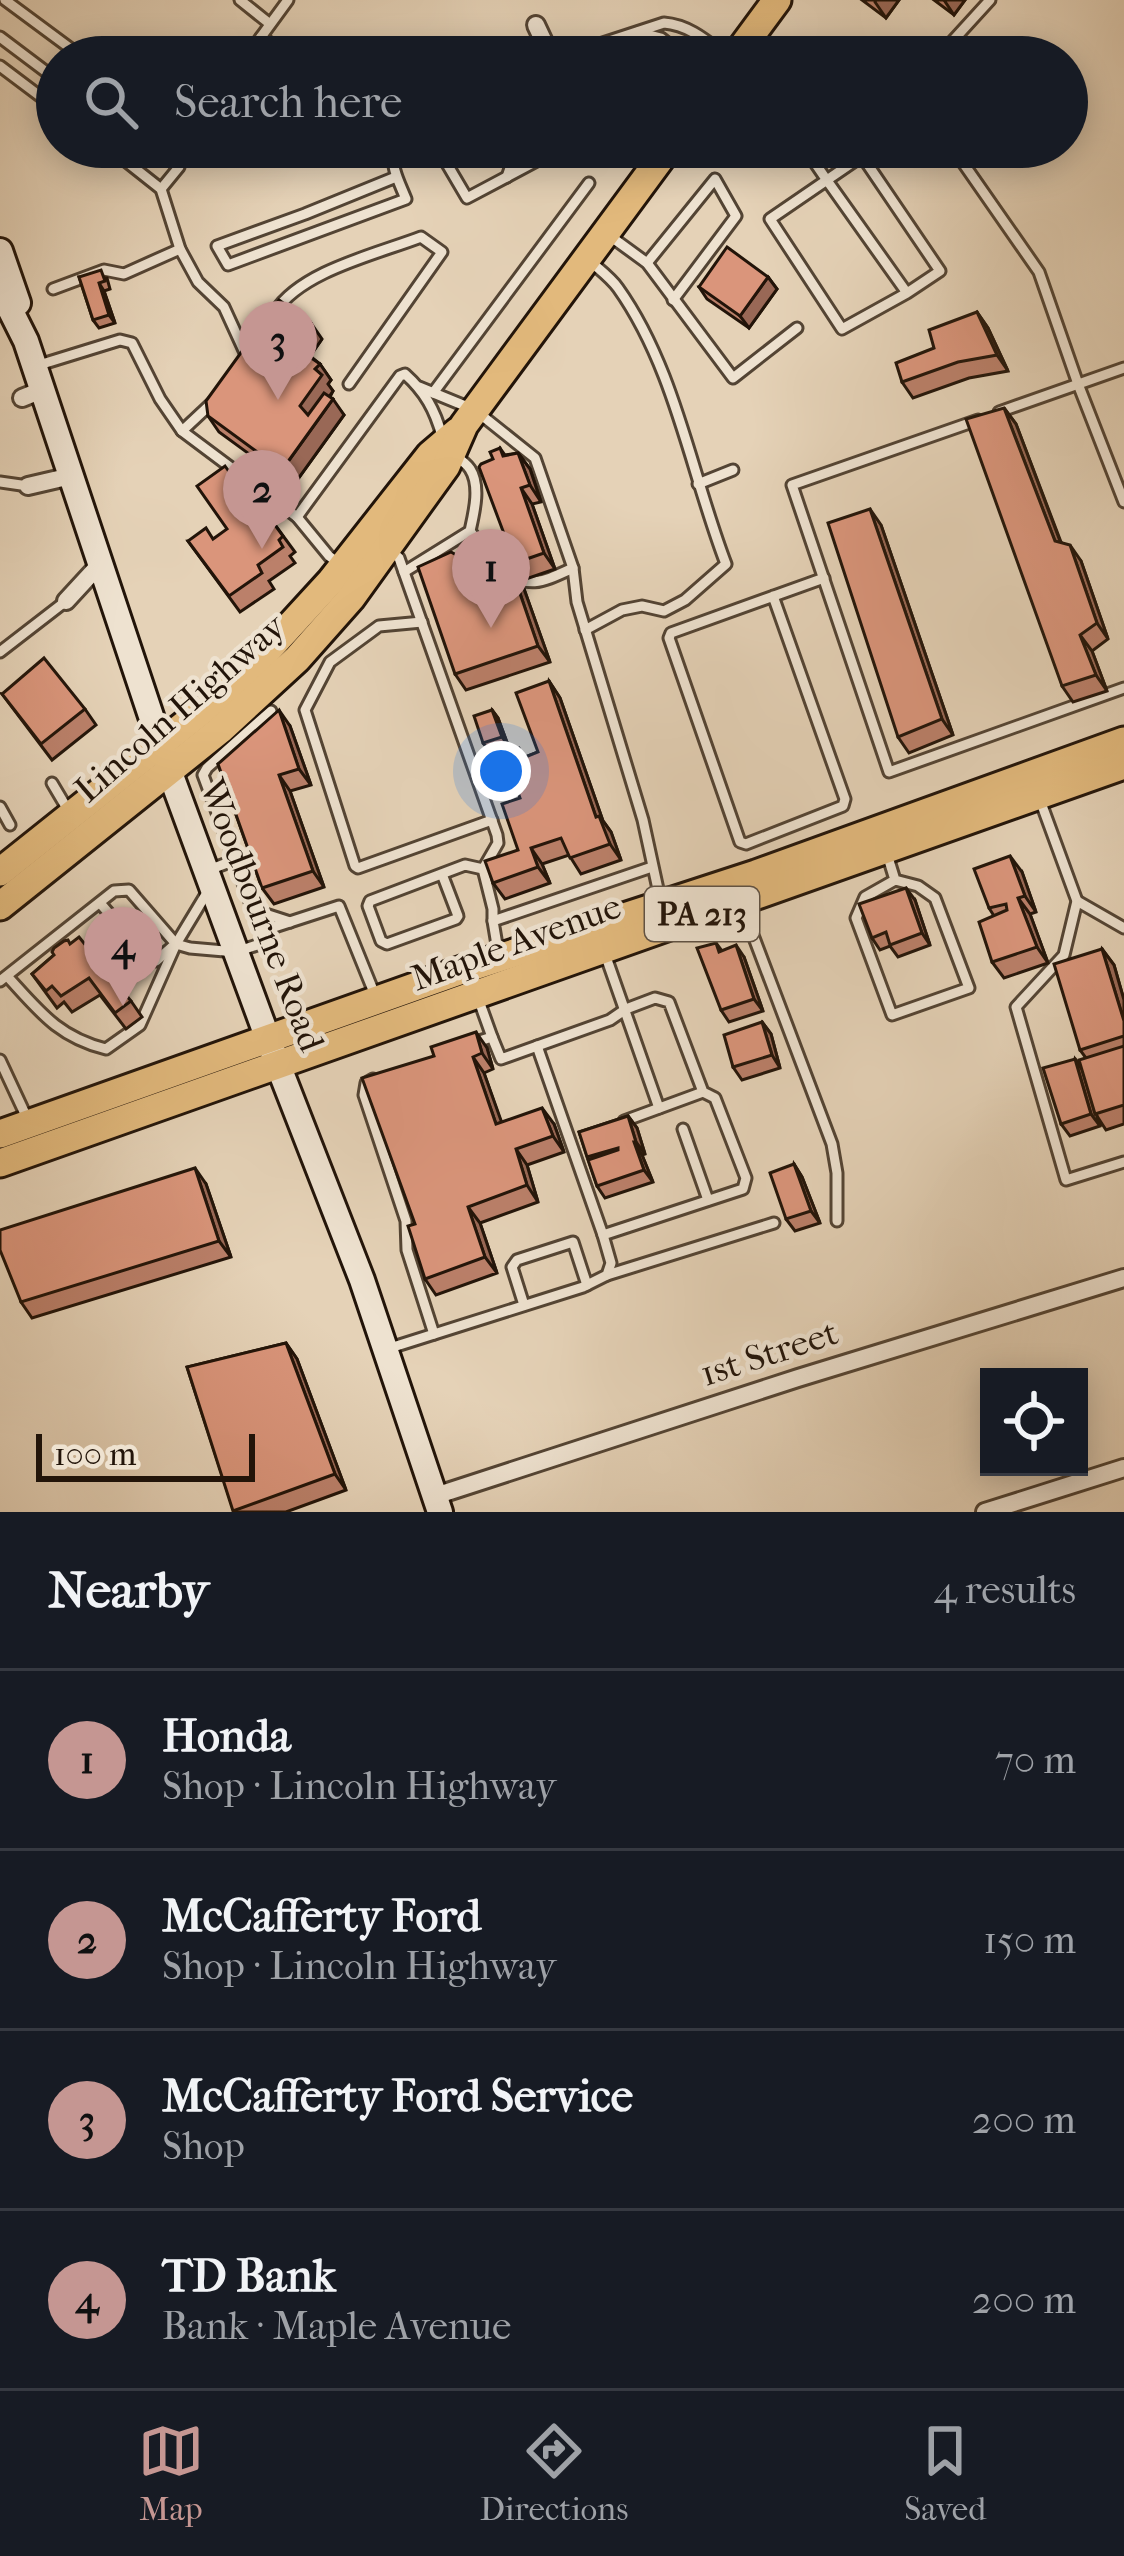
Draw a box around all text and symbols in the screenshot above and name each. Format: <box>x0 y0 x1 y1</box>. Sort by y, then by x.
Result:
search box <box>36 36 1088 168</box>
icon: search <box>78 69 144 135</box>
text: Search here <box>174 76 402 129</box>
pin: 3 <box>239 301 317 400</box>
pin: 2 <box>223 450 301 549</box>
pin: 1 <box>452 529 530 628</box>
street label: Lincoln Highway <box>66 604 295 811</box>
your location <box>471 741 531 801</box>
street label: Woodbourne Road <box>190 772 333 1057</box>
street label: Maple Avenue <box>405 885 627 999</box>
road number: PA 213 <box>645 887 759 941</box>
pin: 4 <box>84 907 162 1006</box>
street label: 1st Street <box>695 1311 843 1395</box>
map controls <box>980 1368 1088 1476</box>
button: locate <box>980 1368 1088 1476</box>
scale bar <box>36 1428 255 1481</box>
text: 100 m <box>54 1435 137 1474</box>
text: Nearby <box>48 1560 209 1620</box>
text: 4 results <box>934 1567 1076 1613</box>
text: Honda <box>162 1710 291 1763</box>
text: 1 <box>80 1737 94 1783</box>
text: 70 m <box>995 1737 1076 1783</box>
text: Shop · Lincoln Highway <box>162 1763 556 1809</box>
text: McCafferty Ford <box>162 1890 481 1943</box>
text: 2 <box>77 1917 97 1963</box>
text: 150 m <box>983 1917 1076 1963</box>
text: Shop · Lincoln Highway <box>162 1943 556 1989</box>
text: McCafferty Ford Service <box>162 2070 633 2123</box>
text: 3 <box>79 2097 95 2143</box>
text: 200 m <box>972 2097 1076 2143</box>
text: Shop <box>162 2123 245 2169</box>
text: TD Bank <box>162 2250 336 2303</box>
text: 4 <box>75 2277 99 2323</box>
text: 200 m <box>972 2277 1076 2323</box>
text: Bank · Maple Avenue <box>162 2303 511 2349</box>
tab: Map <box>138 2418 204 2529</box>
tab: Directions <box>480 2418 628 2529</box>
tab: Saved <box>904 2418 986 2529</box>

